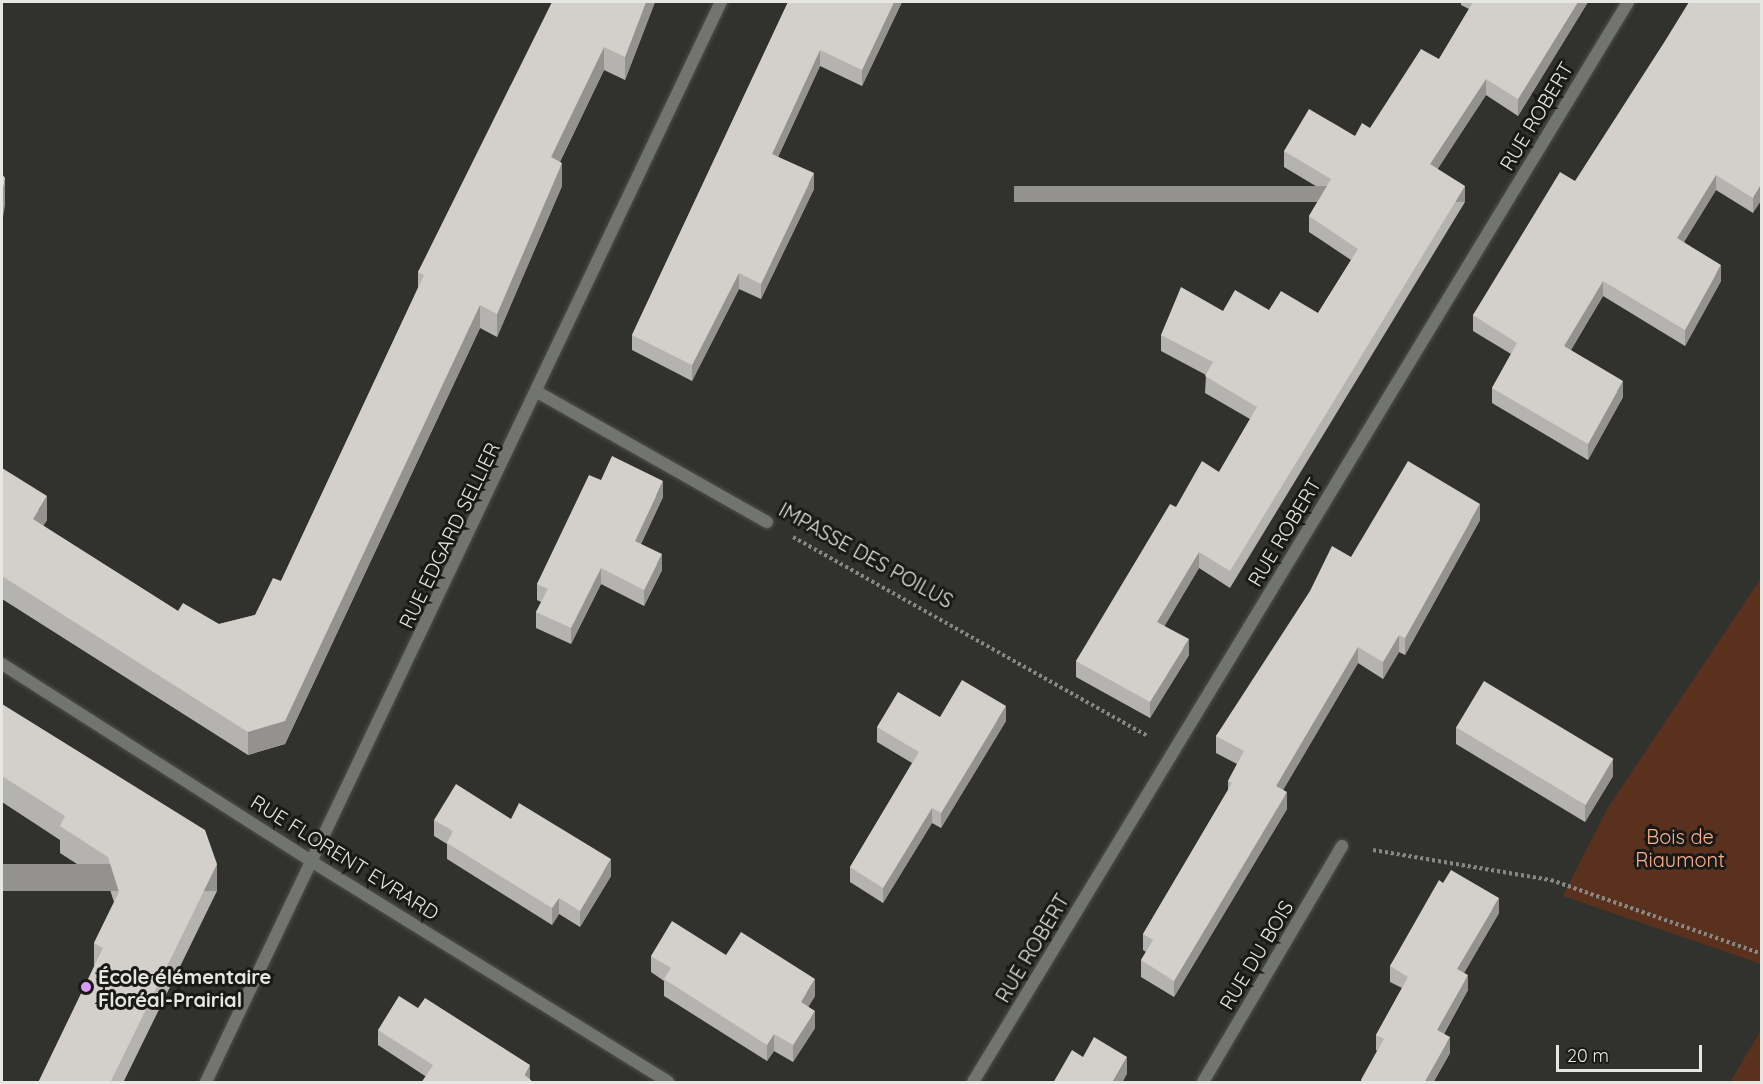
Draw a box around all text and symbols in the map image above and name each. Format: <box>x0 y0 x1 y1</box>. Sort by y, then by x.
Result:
street label: RUE ROBERT <box>1494 57 1578 175</box>
street label: RUE EDGARD SELLIER <box>394 438 504 632</box>
street label: RUE ROBERT <box>1242 473 1326 591</box>
street label: IMPASSE DES POILUS <box>775 497 957 613</box>
street label: RUE FLORENT EVRARD <box>247 789 443 925</box>
park label: Bois de Riaumont <box>1635 825 1725 872</box>
street label: RUE ROBERT <box>990 889 1074 1007</box>
street label: RUE DU BOIS <box>1214 896 1298 1014</box>
place label: École élémentaire Floréal-Prairial <box>98 964 271 1011</box>
marker: École élémentaire Floréal-Prairial <box>79 980 93 994</box>
scale bar <box>1559 1033 1704 1071</box>
text: 20 m <box>1567 1044 1609 1067</box>

